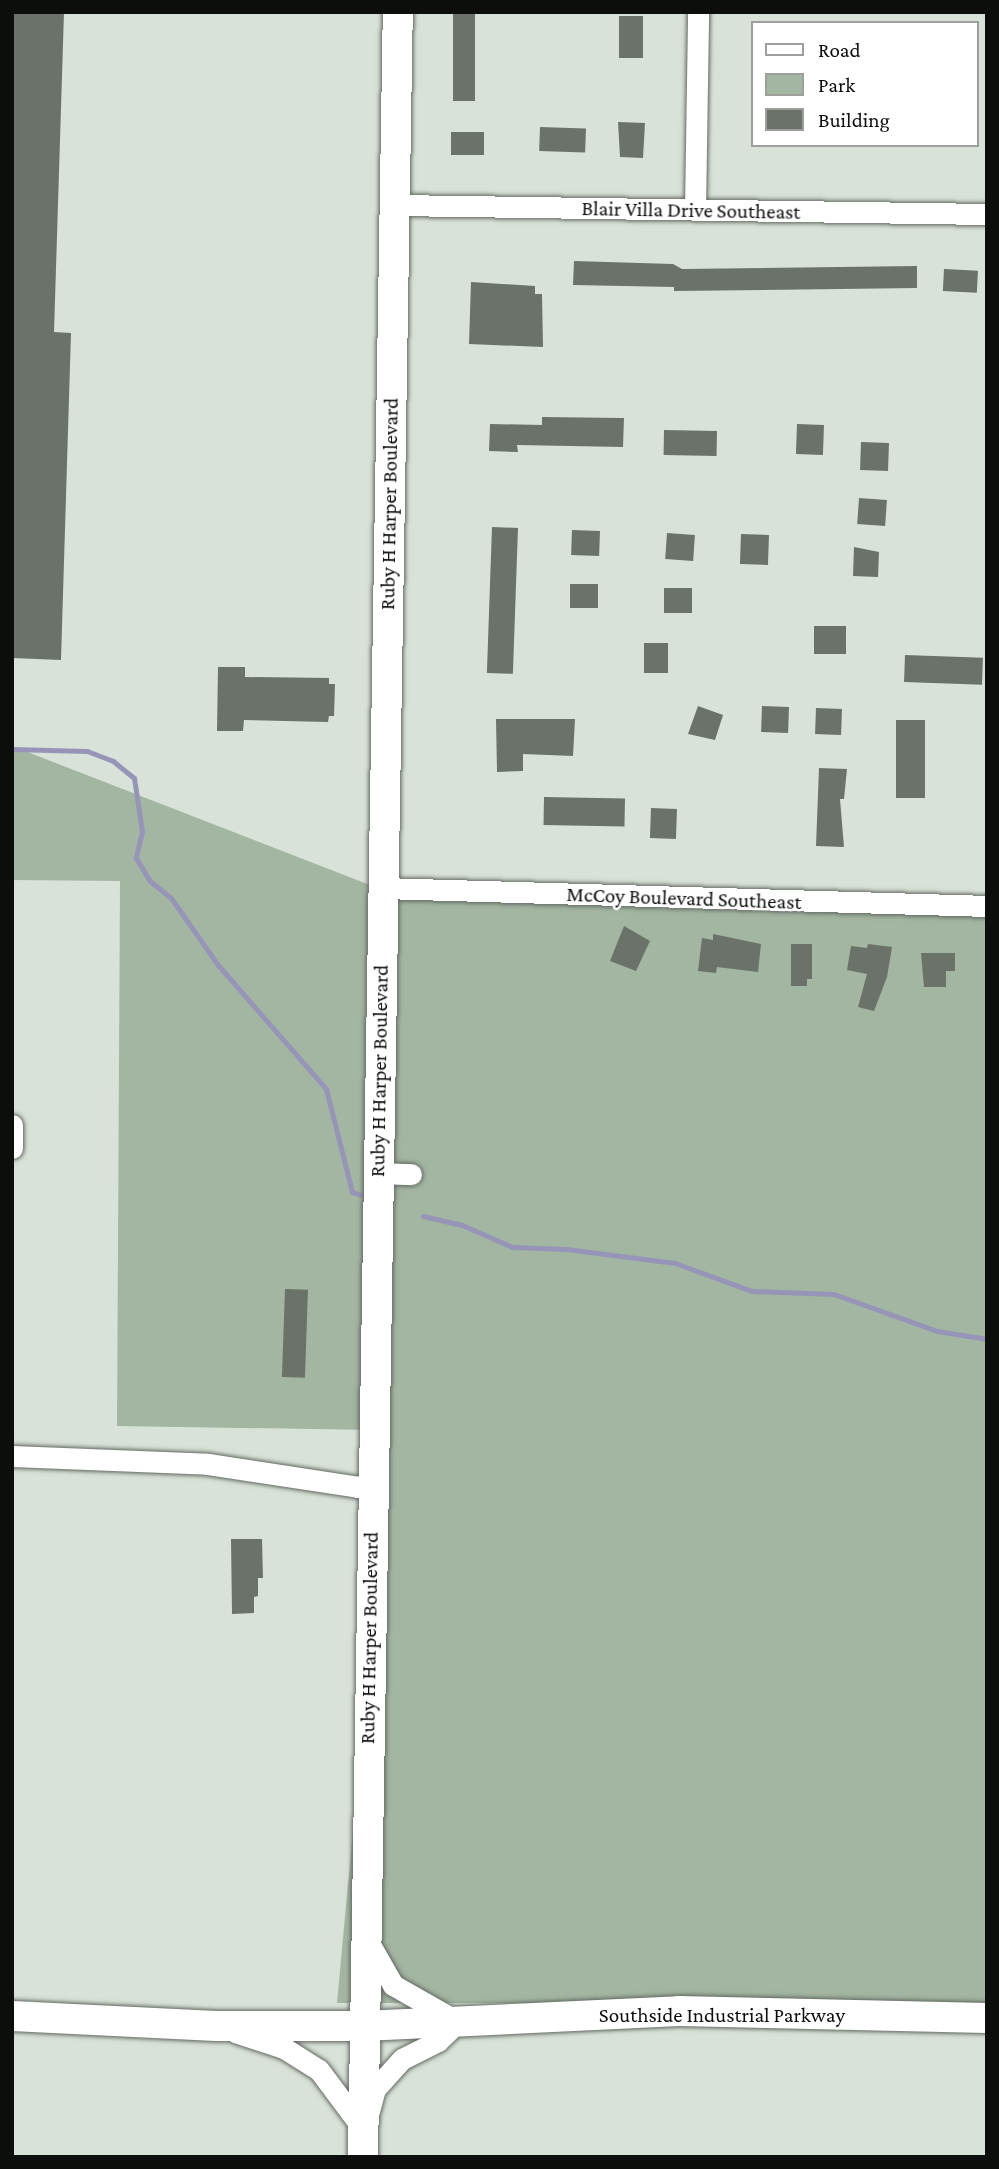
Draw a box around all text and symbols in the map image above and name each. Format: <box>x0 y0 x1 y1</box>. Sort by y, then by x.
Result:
legend <box>750 21 978 147</box>
text: Road <box>818 38 861 62</box>
text: Park <box>818 73 855 97</box>
text: Building <box>818 108 890 132</box>
street label: Blair Villa Drive Southeast <box>581 195 801 225</box>
street label: Ruby H Harper Boulevard <box>375 398 403 610</box>
street label: McCoy Boulevard Southeast <box>566 881 802 915</box>
street label: Ruby H Harper Boulevard <box>365 965 393 1177</box>
street label: Ruby H Harper Boulevard <box>355 1532 383 1744</box>
street label: Southside Industrial Parkway <box>599 2002 845 2028</box>

